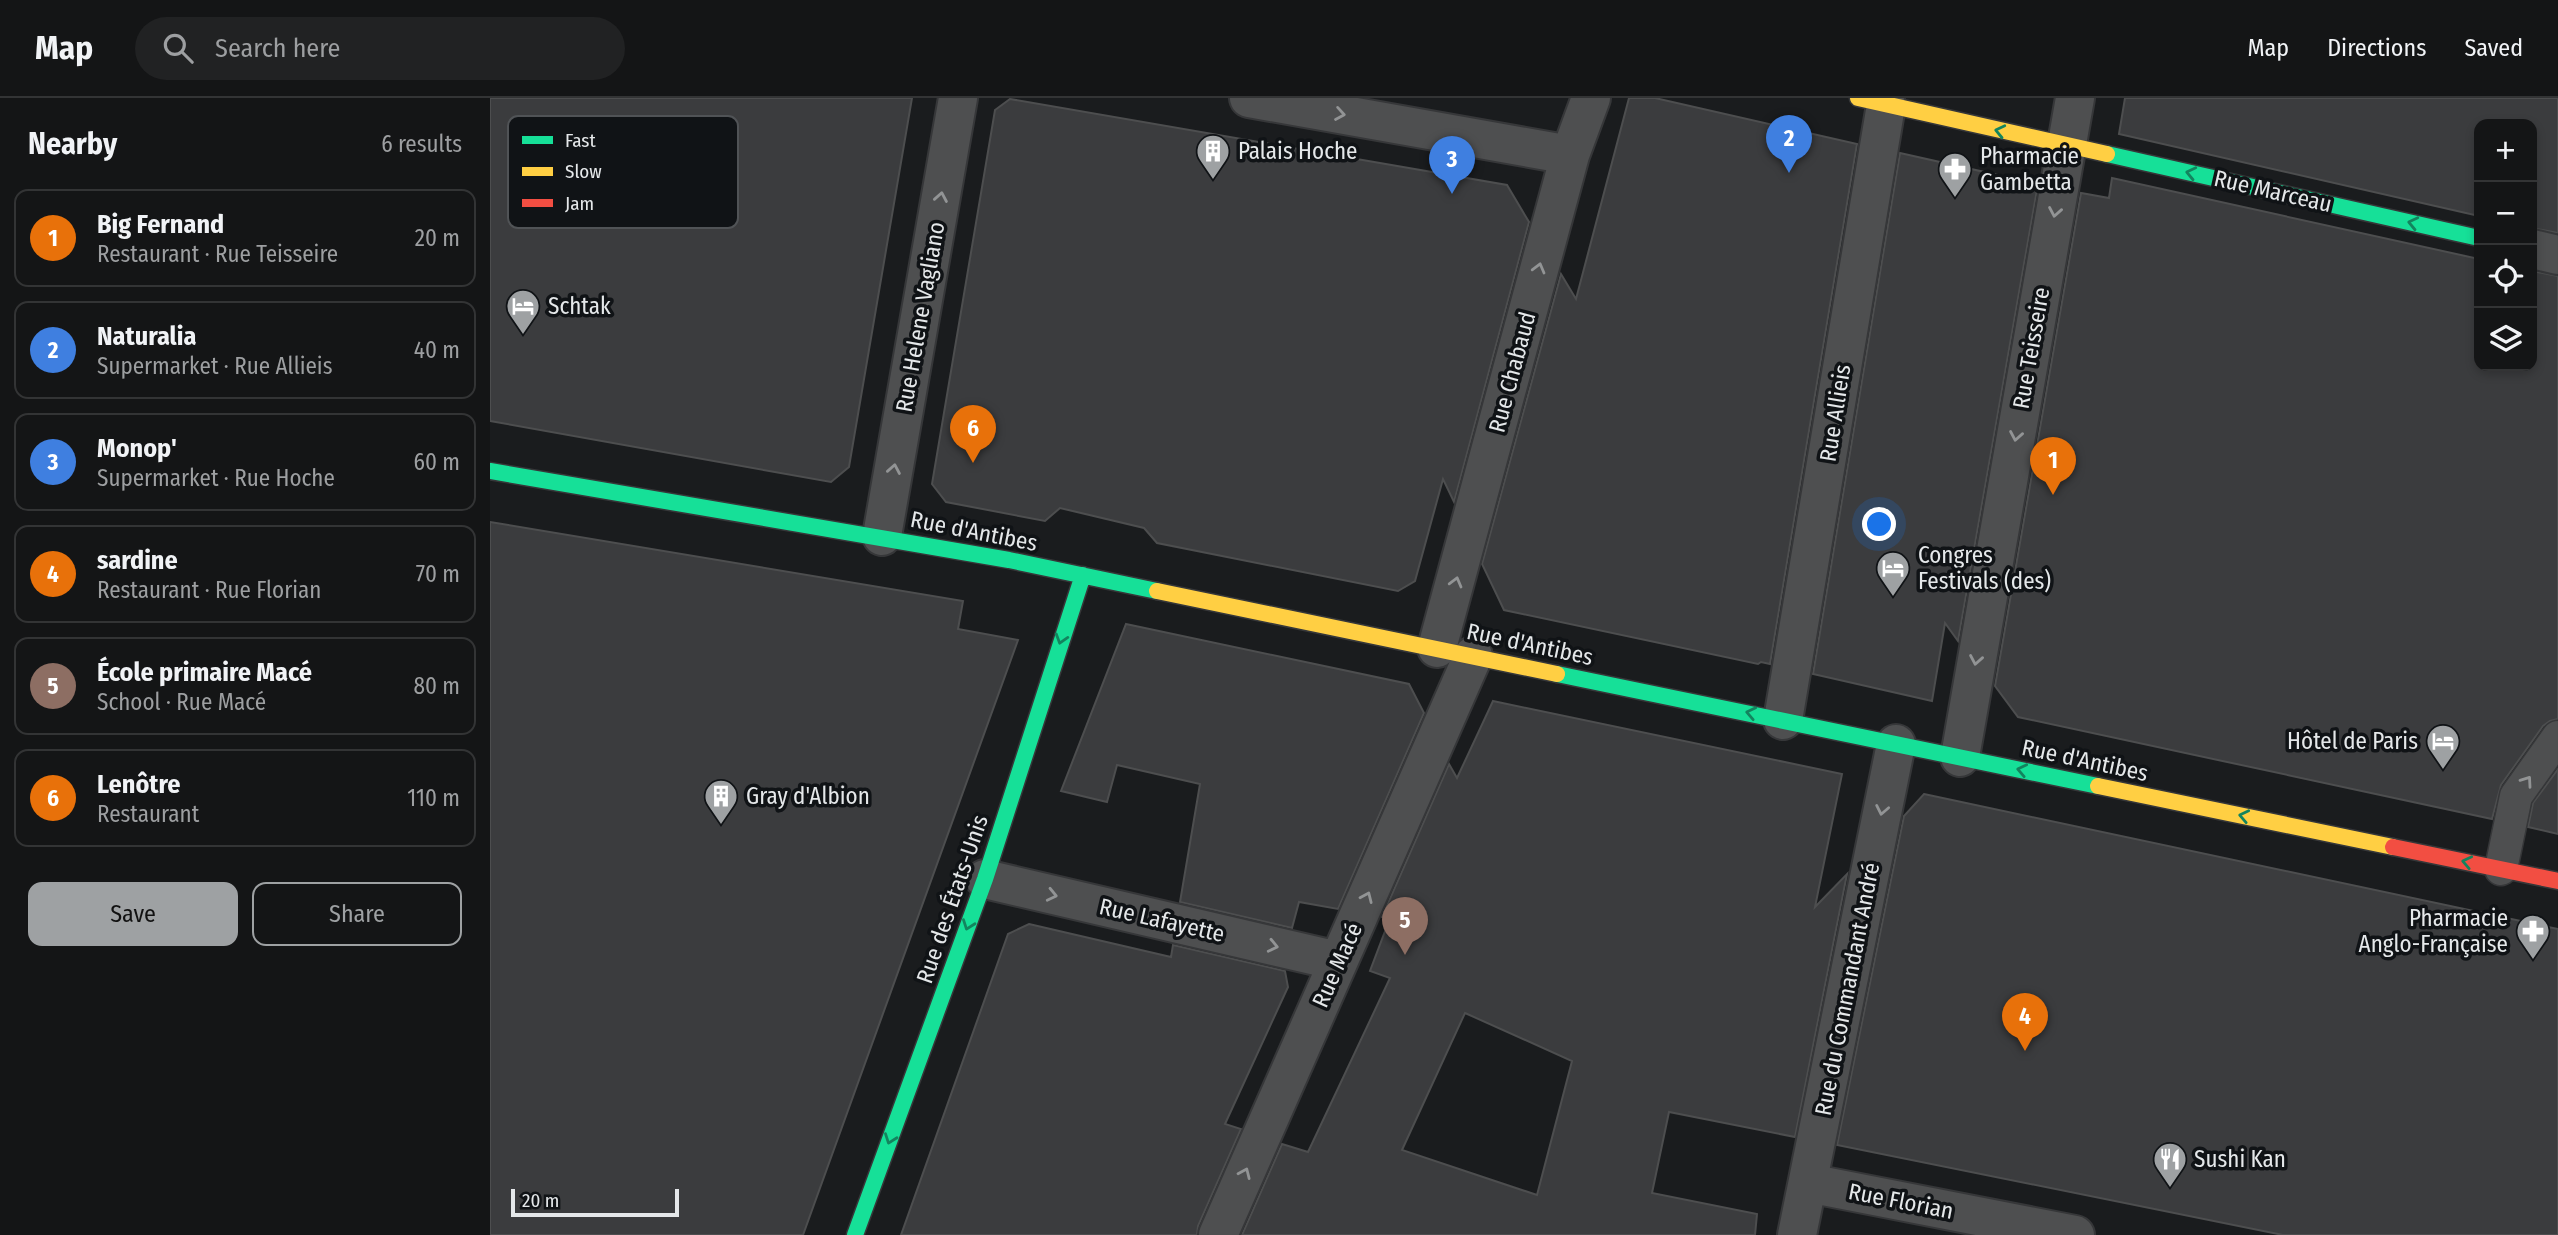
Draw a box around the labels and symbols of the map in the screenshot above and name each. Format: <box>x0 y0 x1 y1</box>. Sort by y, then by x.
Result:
one-way arrow <box>1334 106 1346 121</box>
pin: 2 <box>1766 115 1812 173</box>
legend <box>508 116 738 228</box>
one-way arrow <box>1994 124 2006 139</box>
text: Fast <box>565 129 596 152</box>
building icon: Palais Hoche <box>1194 132 1232 181</box>
pin: 3 <box>1429 136 1475 194</box>
place label: Palais Hoche <box>1238 137 1358 165</box>
place label: Pharmacie Gambetta <box>1980 142 2079 196</box>
pharmacy icon: Pharmacie Gambetta <box>1936 150 1974 199</box>
text: Slow <box>565 160 602 183</box>
street label: Rue Marceau <box>2211 164 2335 218</box>
one-way arrow <box>2185 167 2197 181</box>
one-way arrow <box>933 191 948 203</box>
text: Jam <box>565 192 594 215</box>
one-way arrow <box>2048 206 2063 218</box>
one-way arrow <box>2407 216 2419 231</box>
street label: Rue Helene Vagliano <box>889 220 951 414</box>
one-way arrow <box>1531 262 1546 274</box>
street label: Rue Teisseire <box>2007 285 2055 411</box>
hotel icon: Schtak <box>504 287 542 336</box>
place label: Schtak <box>548 292 611 320</box>
street label: Rue Chabaud <box>1482 309 1542 435</box>
street label: Rue Allieis <box>1813 362 1857 464</box>
pin: 6 <box>950 405 996 463</box>
one-way arrow <box>2009 430 2024 442</box>
pin: 1 <box>2030 437 2076 495</box>
one-way arrow <box>886 463 901 475</box>
street label: Rue d'Antibes <box>908 505 1040 557</box>
your location <box>1862 507 1896 541</box>
place label: Congres Festivals (des) <box>1918 541 2051 595</box>
hotel icon: Congres Festivals (des) <box>1874 549 1912 598</box>
one-way arrow <box>1448 577 1462 589</box>
street label: Rue d'Antibes <box>1464 617 1596 671</box>
one-way arrow <box>1054 633 1069 645</box>
one-way arrow <box>1969 654 1984 666</box>
one-way arrow <box>1745 707 1757 722</box>
hotel icon: Hôtel de Paris <box>2424 722 2462 771</box>
place label: Hôtel de Paris <box>2287 727 2418 755</box>
street label: Rue d'Antibes <box>2019 733 2151 787</box>
one-way arrow <box>2016 763 2028 778</box>
one-way arrow <box>2519 776 2531 789</box>
building icon: Gray d'Albion <box>702 777 740 826</box>
place label: Gray d'Albion <box>746 782 870 810</box>
one-way arrow <box>1876 804 1891 816</box>
one-way arrow <box>2238 809 2250 824</box>
street label: Rue des États-Unis <box>909 811 994 987</box>
one-way arrow <box>2461 855 2473 870</box>
street label: Rue du Commandant André <box>1809 860 1885 1118</box>
one-way arrow <box>1046 886 1058 901</box>
street label: Rue Lafayette <box>1097 892 1227 948</box>
one-way arrow <box>1359 892 1373 905</box>
pin: 5 <box>1382 897 1428 955</box>
place label: Pharmacie Anglo-Française <box>2359 904 2508 958</box>
pharmacy icon: Pharmacie Anglo-Française <box>2514 912 2552 961</box>
street label: Rue Macé <box>1306 918 1368 1012</box>
one-way arrow <box>962 919 976 931</box>
one-way arrow <box>1267 938 1279 952</box>
pin: 4 <box>2002 993 2048 1051</box>
one-way arrow <box>884 1133 898 1145</box>
restaurant icon: Sushi Kan <box>2151 1140 2189 1189</box>
place label: Sushi Kan <box>2194 1145 2286 1173</box>
one-way arrow <box>1237 1167 1251 1180</box>
street label: Rue Florian <box>1846 1177 1956 1225</box>
scale bar <box>511 1186 679 1218</box>

